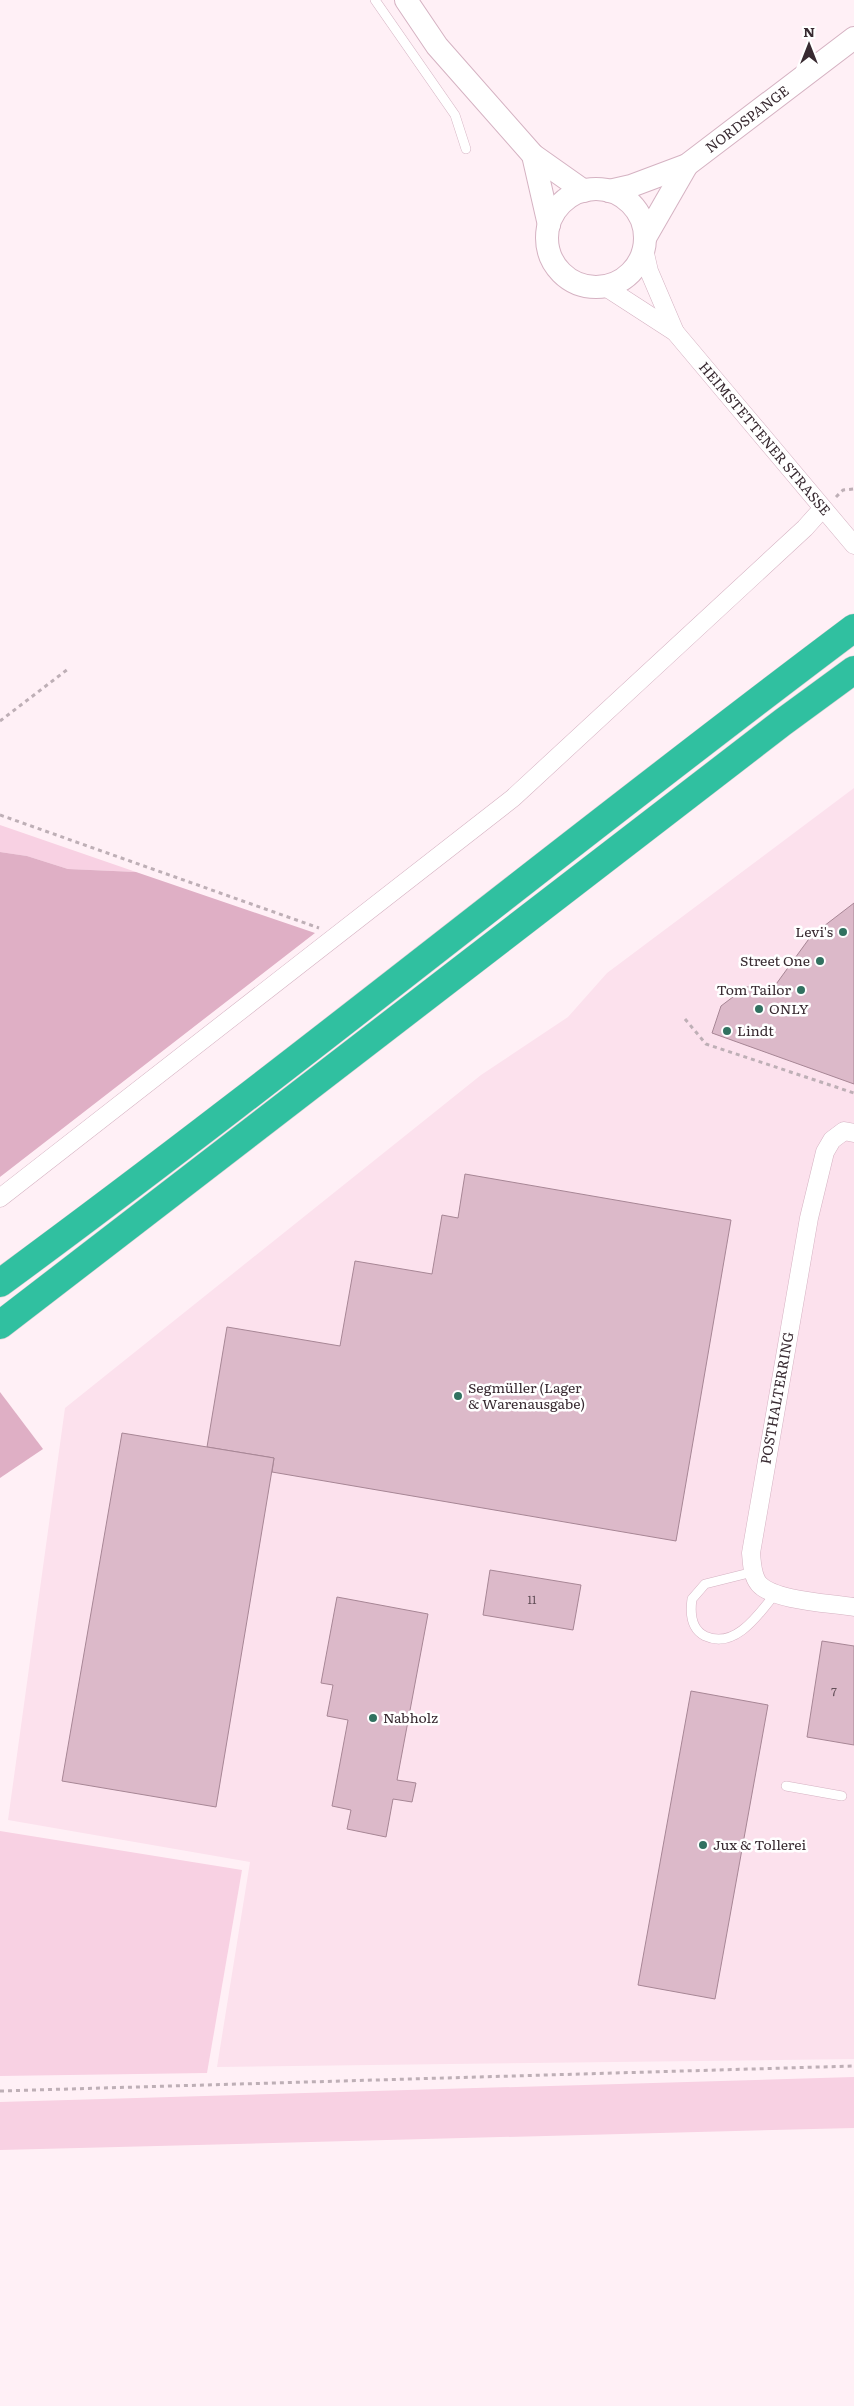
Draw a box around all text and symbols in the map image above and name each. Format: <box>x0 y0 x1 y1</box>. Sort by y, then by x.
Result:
north arrow <box>784 20 834 70</box>
text: N <box>803 21 815 41</box>
street label: NORDSPANGE <box>701 80 793 157</box>
street label: HEIMSTETTENER STRASSE <box>695 357 836 519</box>
place label: Levi's <box>795 921 833 941</box>
marker: Levi's <box>837 926 849 938</box>
place label: Street One <box>740 950 810 970</box>
marker: Street One <box>814 955 826 967</box>
place label: Tom Tailor <box>716 979 791 999</box>
marker: Tom Tailor <box>795 984 807 996</box>
place label: ONLY <box>769 998 809 1018</box>
marker: ONLY <box>753 1003 765 1015</box>
place label: Lindt <box>737 1020 774 1040</box>
marker: Lindt <box>721 1025 733 1037</box>
street label: POSTHALTERRING <box>755 1330 798 1466</box>
place label: Segmüller (Lager & Warenausgabe) <box>468 1377 585 1413</box>
marker: Segmüller (Lager & Warenausgabe) <box>452 1390 464 1402</box>
house number: 11 <box>528 1591 537 1607</box>
house number: 7 <box>831 1683 837 1699</box>
place label: Nabholz <box>383 1707 438 1727</box>
marker: Nabholz <box>367 1712 379 1724</box>
place label: Jux & Tollerei <box>713 1834 807 1854</box>
marker: Jux & Tollerei <box>697 1839 709 1851</box>

